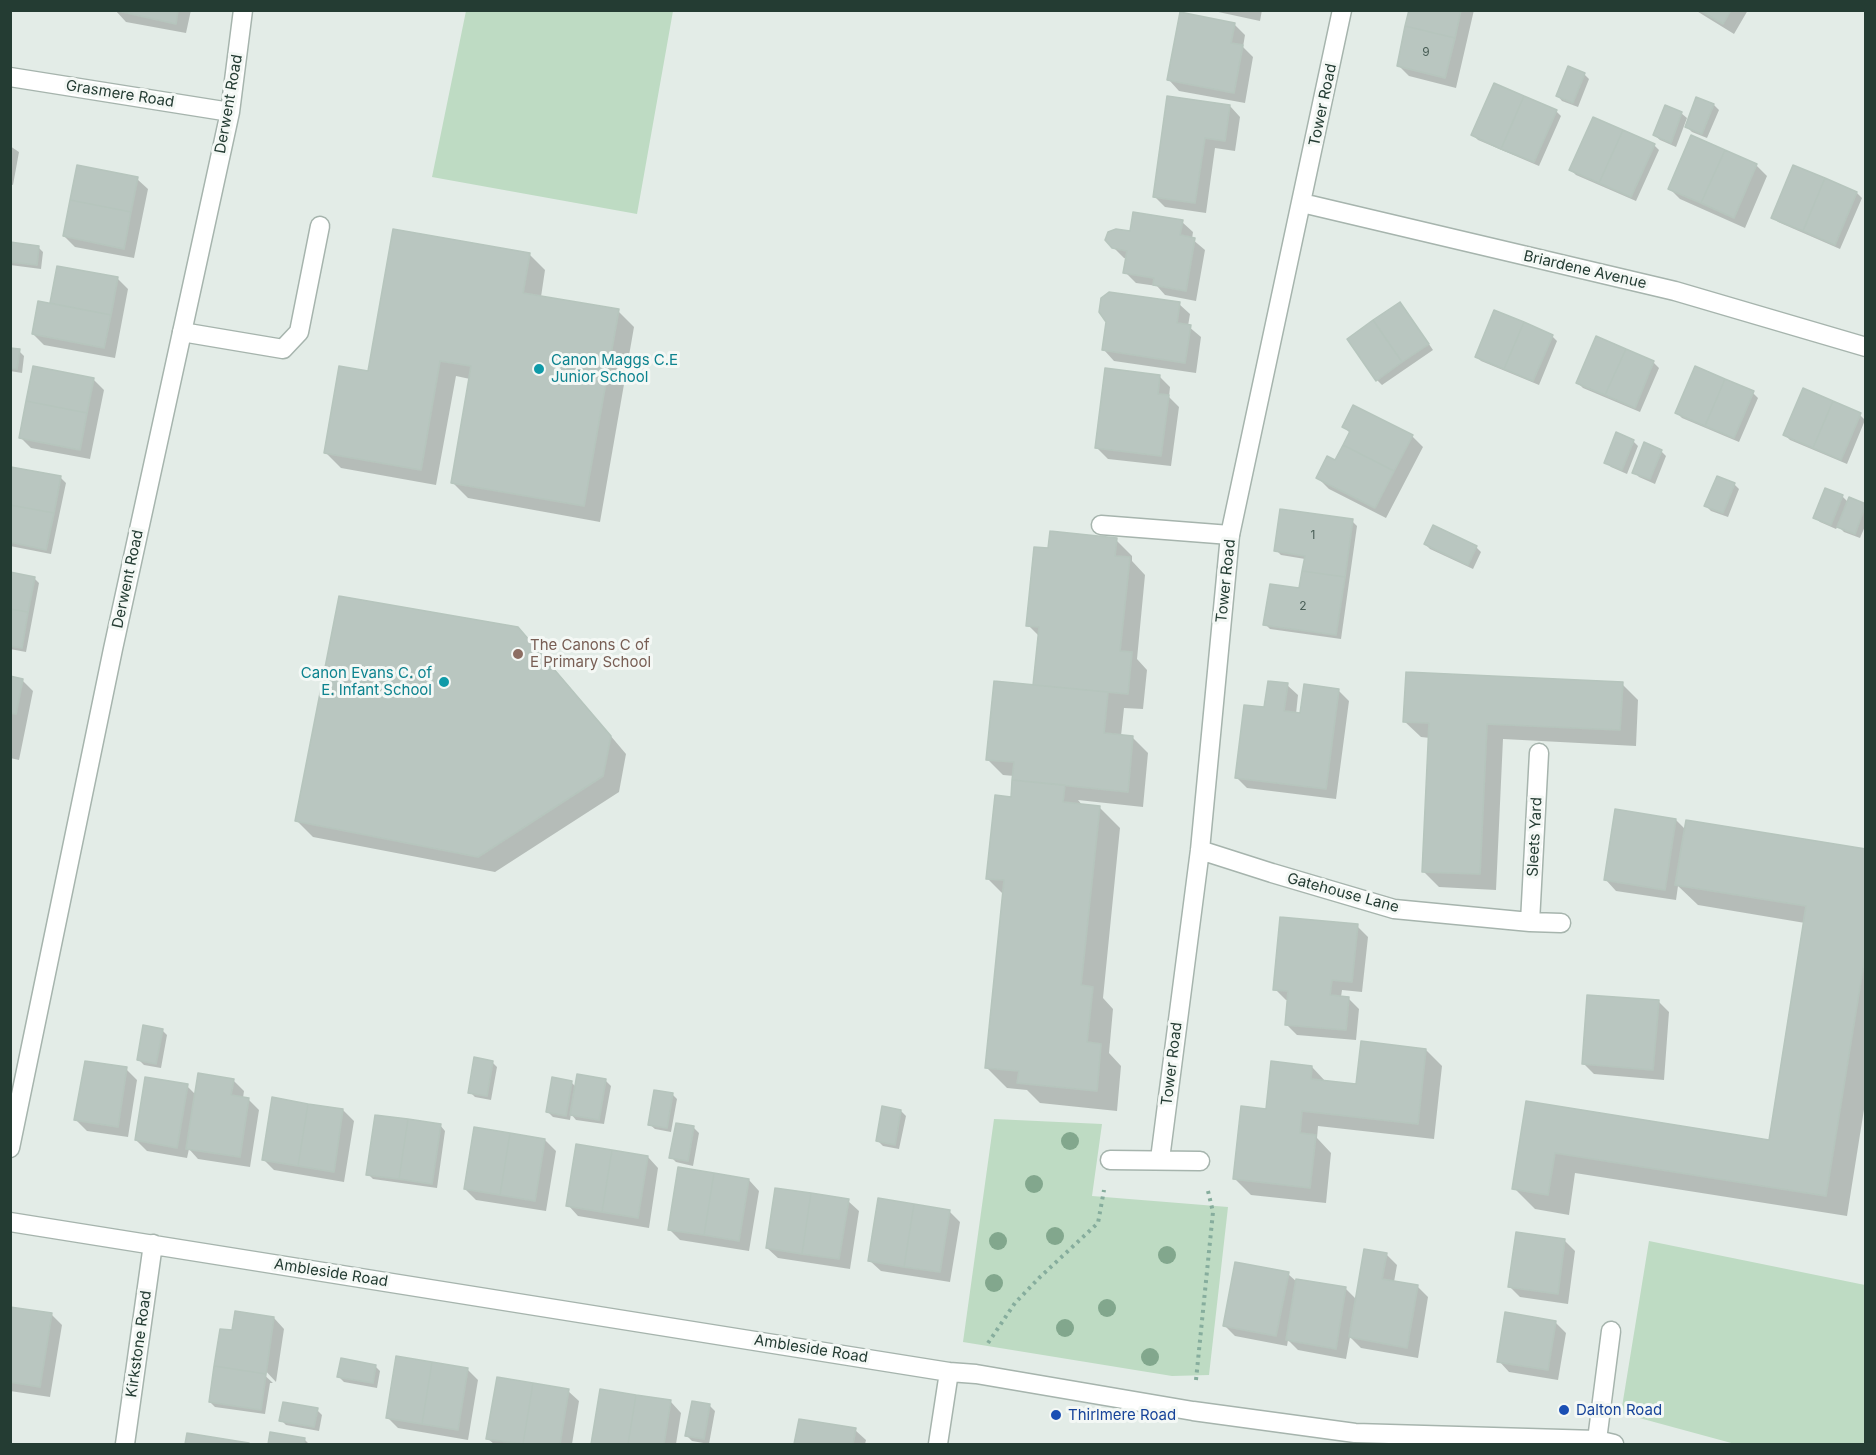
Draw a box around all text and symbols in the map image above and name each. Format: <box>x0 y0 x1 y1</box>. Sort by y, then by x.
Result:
house number: 9 <box>1422 45 1430 59</box>
street label: Derwent Road <box>211 53 247 155</box>
street label: Tower Road <box>1305 62 1341 148</box>
street label: Grasmere Road <box>64 77 176 111</box>
street label: Briardene Avenue <box>1522 247 1648 293</box>
place label: Canon Maggs C.E Junior School <box>551 351 678 386</box>
marker: Canon Maggs C.E Junior School <box>532 362 546 376</box>
street label: Derwent Road <box>109 528 147 630</box>
house number: 1 <box>1311 528 1315 542</box>
street label: Tower Road <box>1213 538 1239 624</box>
house number: 2 <box>1299 599 1307 613</box>
place label: The Canons C of E Primary School <box>530 636 651 671</box>
marker: The Canons C of E Primary School <box>511 647 525 661</box>
place label: Canon Evans C. of E. Infant School <box>301 664 432 699</box>
marker: Canon Evans C. of E. Infant School <box>437 675 451 689</box>
street label: Sleets Yard <box>1524 797 1546 877</box>
street label: Gatehouse Lane <box>1285 869 1401 917</box>
street label: Tower Road <box>1158 1021 1186 1107</box>
street label: Ambleside Road <box>273 1255 389 1291</box>
street label: Kirkstone Road <box>123 1289 155 1399</box>
street label: Ambleside Road <box>753 1331 869 1367</box>
place label: Dalton Road <box>1576 1401 1662 1419</box>
marker: Dalton Road <box>1557 1403 1571 1417</box>
place label: Thirlmere Road <box>1068 1406 1176 1424</box>
marker: Thirlmere Road <box>1049 1408 1063 1422</box>

